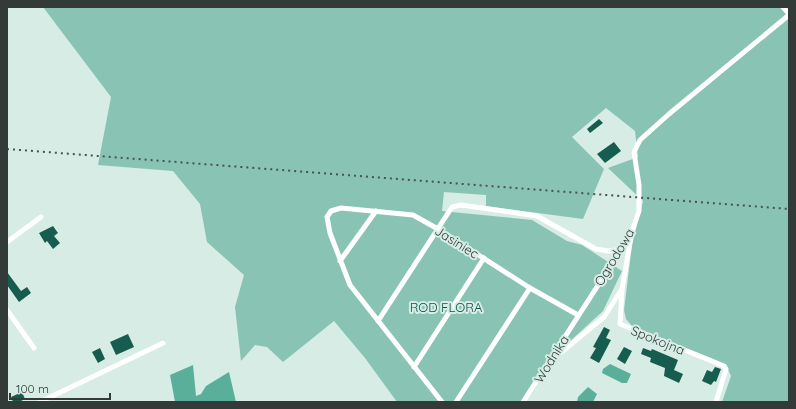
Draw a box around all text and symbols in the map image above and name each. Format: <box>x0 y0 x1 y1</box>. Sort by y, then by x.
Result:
street label: Jasiniec <box>432 222 482 262</box>
street label: Ogrodowa <box>591 225 637 289</box>
park label: ROD FLORA <box>410 299 483 315</box>
street label: Spokojna <box>629 322 687 358</box>
street label: Wodnika <box>530 332 572 386</box>
scale bar <box>10 375 110 401</box>
text: 100 m <box>16 381 49 396</box>

